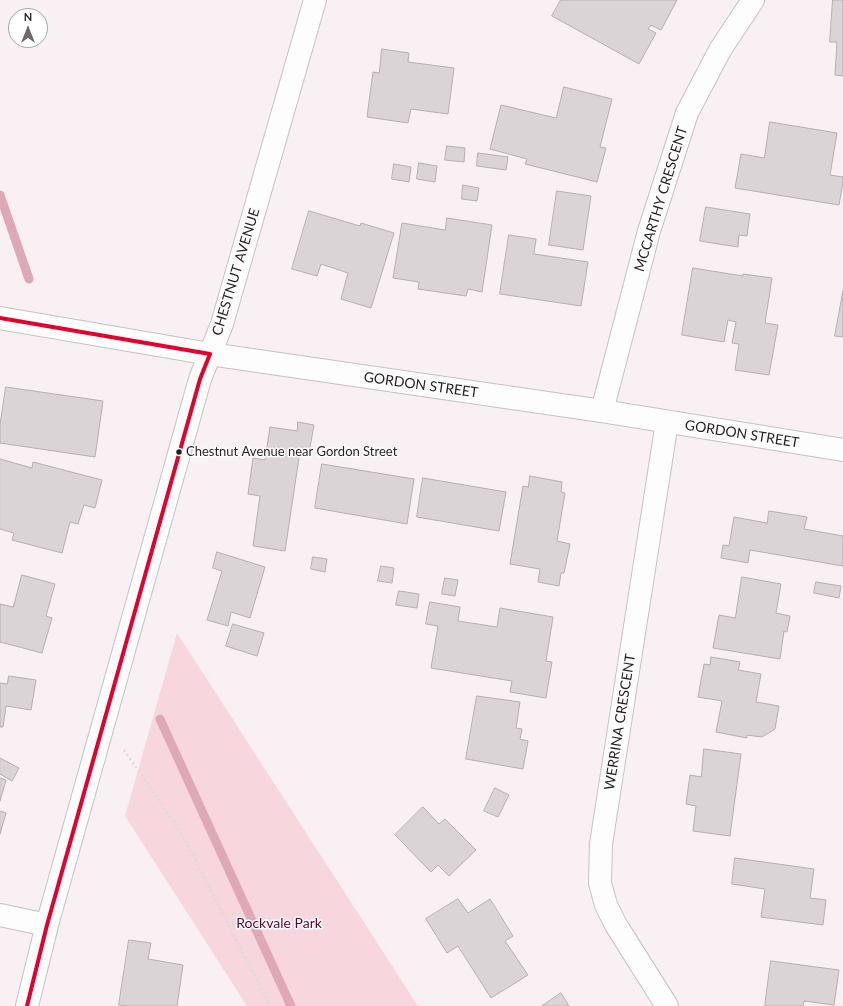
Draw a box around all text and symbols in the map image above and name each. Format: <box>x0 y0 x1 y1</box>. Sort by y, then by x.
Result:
north arrow <box>8 8 48 48</box>
text: N <box>24 10 32 23</box>
street label: MCCARTHY CRESCENT <box>631 124 691 274</box>
street label: CHESTNUT AVENUE <box>209 206 263 338</box>
street label: GORDON STREET <box>363 369 479 401</box>
street label: GORDON STREET <box>684 417 800 451</box>
place label: Chestnut Avenue near Gordon Street <box>186 444 397 460</box>
marker: Chestnut Avenue near Gordon Street <box>174 447 184 457</box>
street label: WERRINA CRESCENT <box>601 653 639 791</box>
park label: Rockvale Park <box>236 915 322 931</box>

